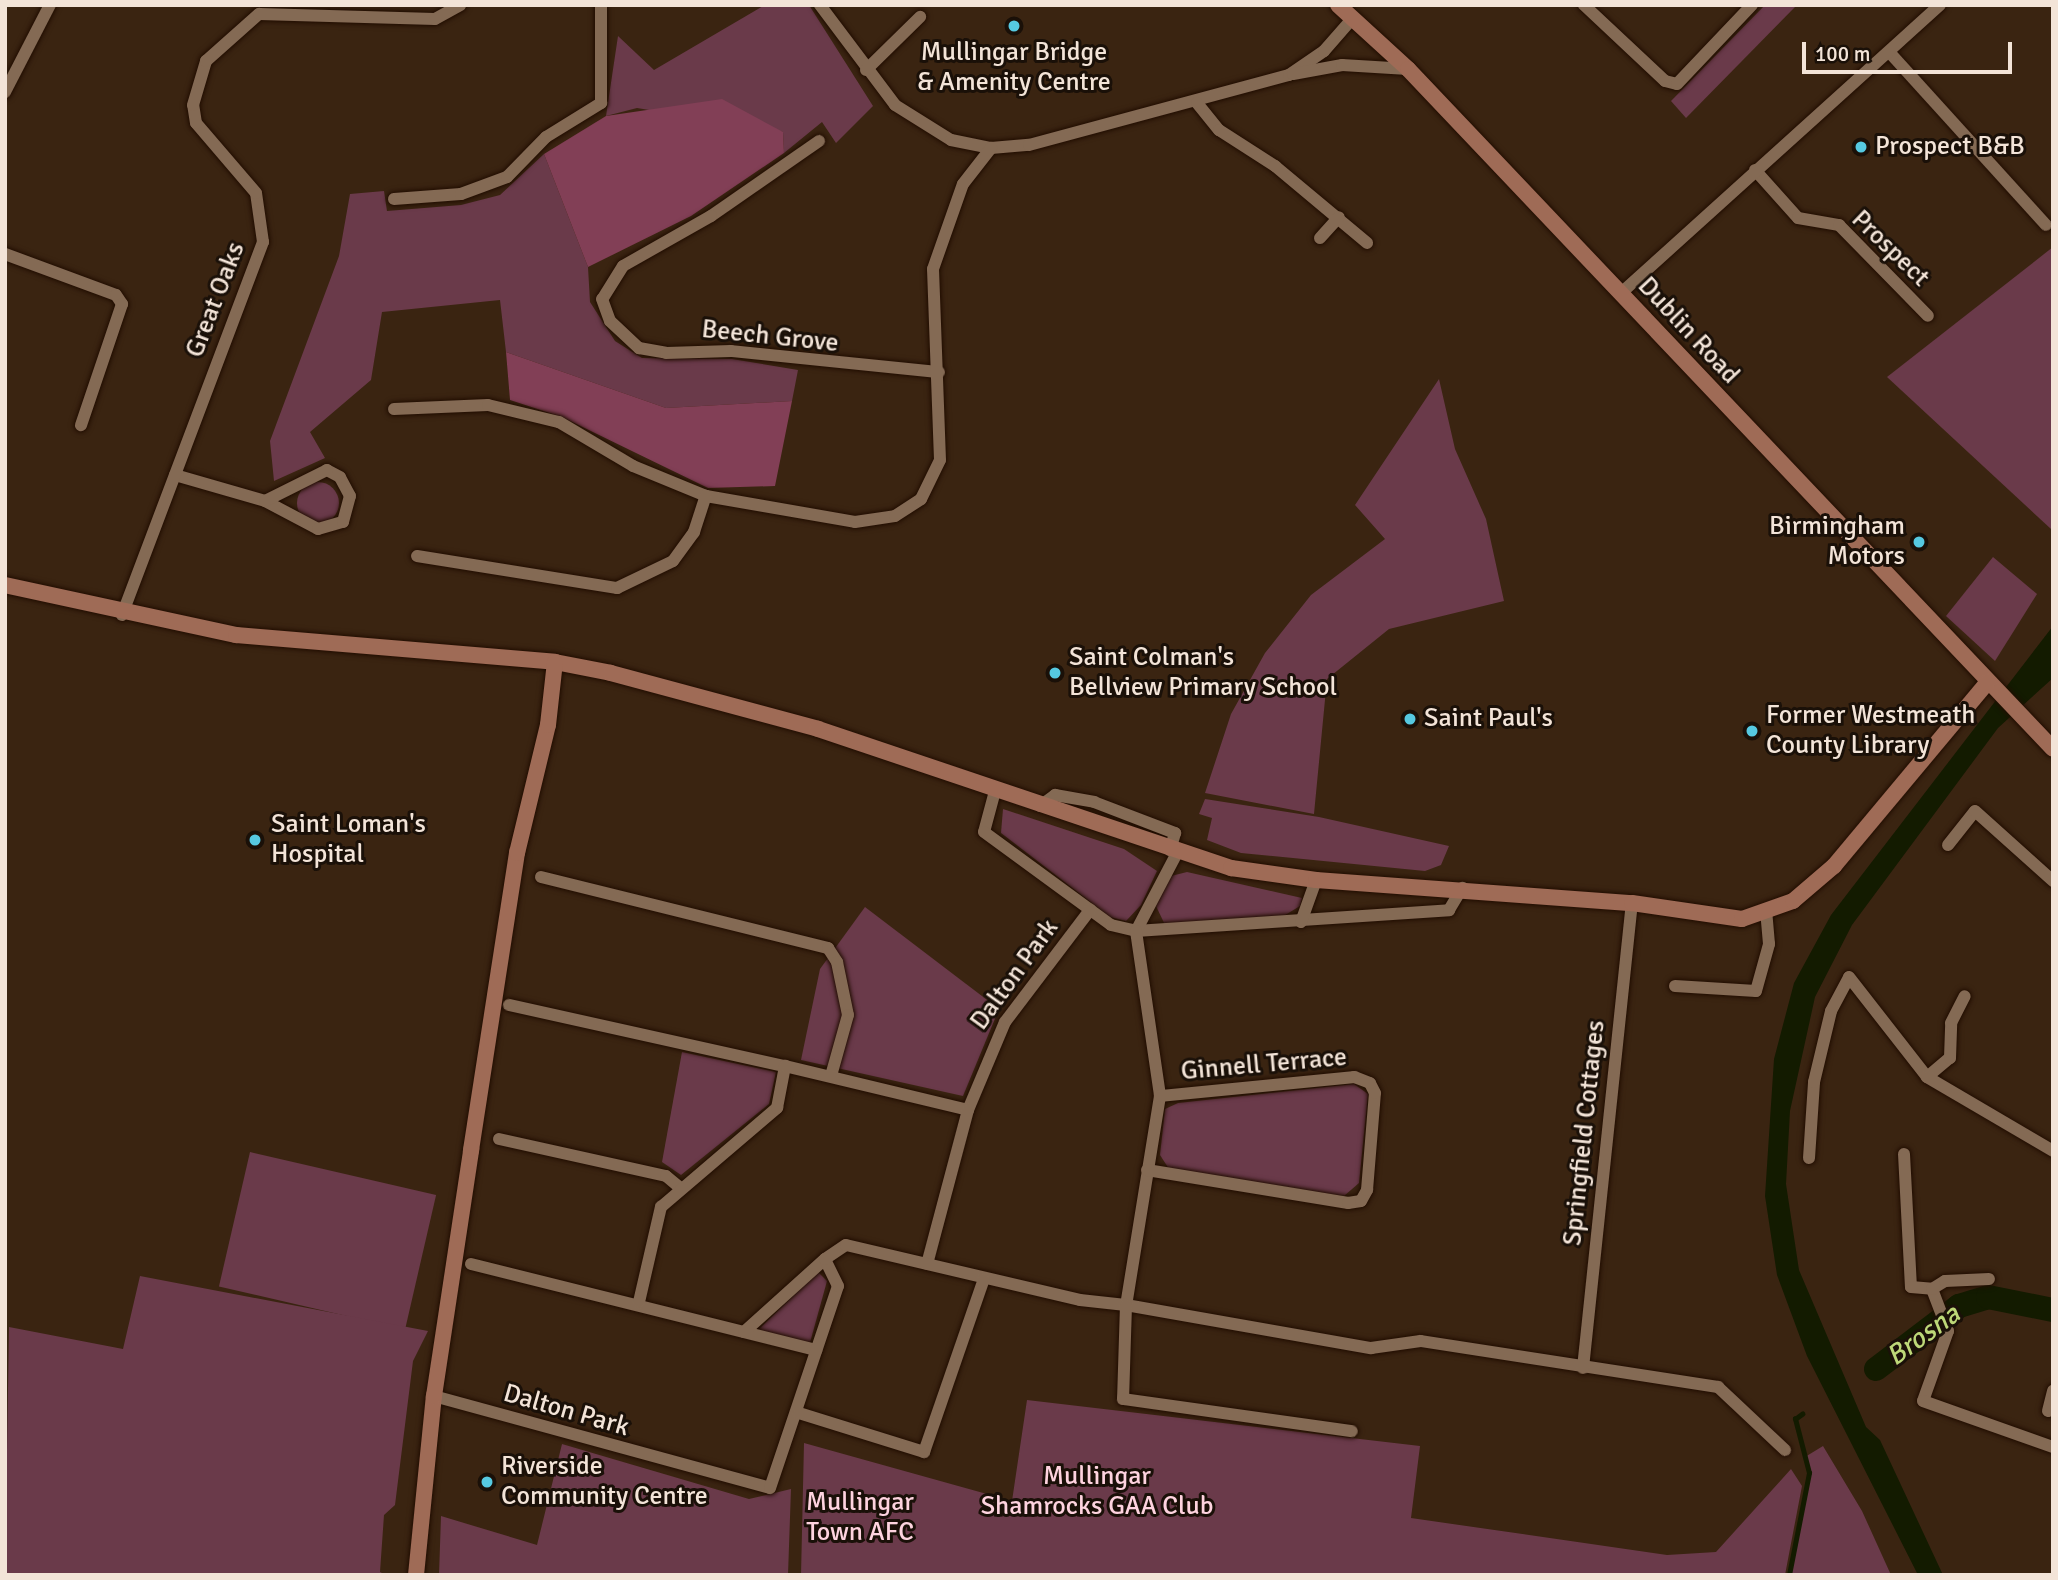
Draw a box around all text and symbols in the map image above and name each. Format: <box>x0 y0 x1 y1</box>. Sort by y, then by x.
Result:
marker: Mullingar Bridge & Amenity Centre <box>1006 18 1022 34</box>
scale bar <box>1806 28 2016 72</box>
place label: Mullingar Bridge & Amenity Centre <box>917 37 1111 98</box>
text: 100 m <box>1815 41 1870 67</box>
place label: Prospect B&B <box>1875 131 2025 163</box>
marker: Prospect B&B <box>1853 139 1869 155</box>
street label: Prospect <box>1844 204 1936 294</box>
street label: Great Oaks <box>180 238 252 362</box>
street label: Dublin Road <box>1631 271 1745 391</box>
street label: Beech Grove <box>700 314 840 360</box>
place label: Birmingham Motors <box>1769 511 1905 572</box>
marker: Birmingham Motors <box>1911 534 1927 550</box>
place label: Saint Colman's Bellview Primary School <box>1069 642 1337 704</box>
marker: Saint Colman's Bellview Primary School <box>1047 665 1063 681</box>
place label: Former Westmeath County Library <box>1766 700 1975 762</box>
place label: Saint Paul's <box>1424 703 1553 735</box>
marker: Saint Paul's <box>1402 711 1418 727</box>
marker: Former Westmeath County Library <box>1744 723 1760 739</box>
place label: Saint Loman's Hospital <box>271 809 426 870</box>
marker: Saint Loman's Hospital <box>245 830 265 850</box>
street label: Dalton Park <box>964 914 1066 1036</box>
street label: Springfield Cottages <box>1558 1019 1612 1247</box>
street label: Ginnell Terrace <box>1180 1042 1348 1088</box>
water label: Brosna <box>1880 1297 1966 1373</box>
street label: Dalton Park <box>500 1378 632 1444</box>
place label: Riverside Community Centre <box>501 1451 708 1512</box>
park label: Mullingar Shamrocks GAA Club <box>981 1461 1213 1522</box>
marker: Riverside Community Centre <box>479 1474 495 1490</box>
park label: Mullingar Town AFC <box>806 1487 914 1548</box>

